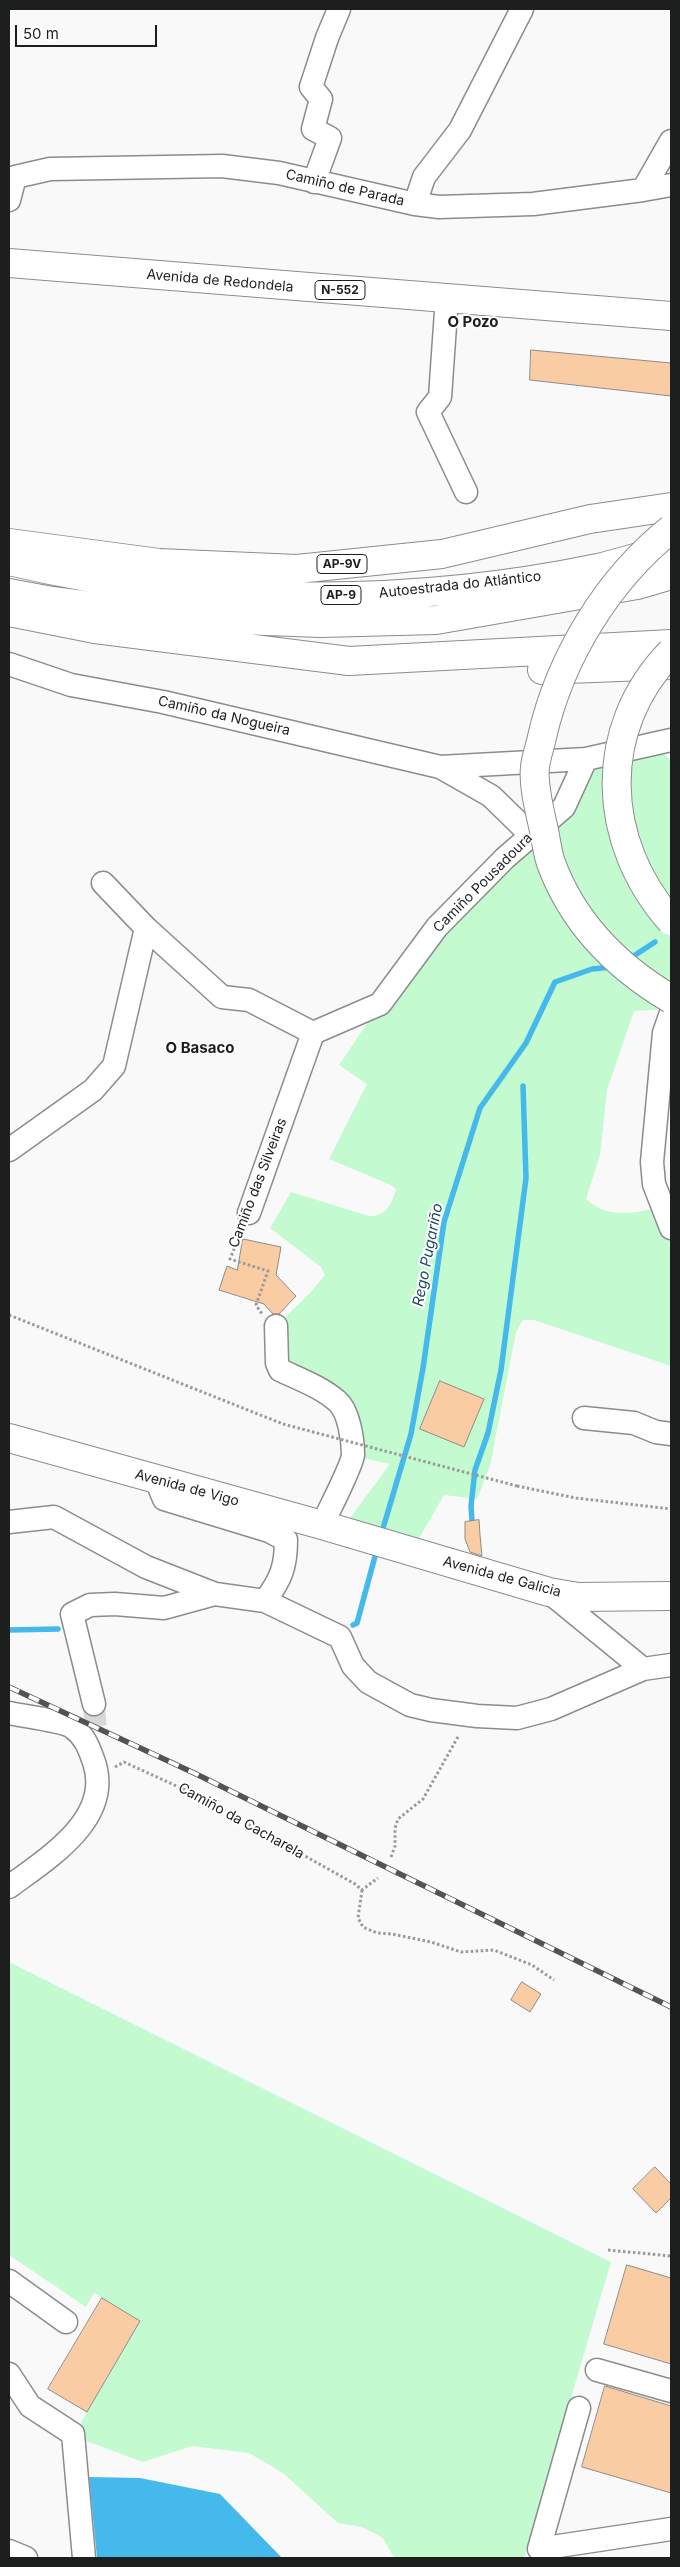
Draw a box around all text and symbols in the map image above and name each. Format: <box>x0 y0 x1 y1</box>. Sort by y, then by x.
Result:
scale bar <box>18 15 160 47</box>
text: 50 m <box>23 24 59 43</box>
street label: Camiño de Parada <box>284 166 406 210</box>
street label: Avenida de Redondela <box>146 266 294 296</box>
road number: N-552 <box>315 280 365 300</box>
district label: O Pozo <box>447 313 499 331</box>
road number: AP-9V <box>317 554 367 574</box>
street label: Autoestrada do Atlántico <box>378 568 542 602</box>
road number: AP-9 <box>321 586 361 604</box>
street label: Camiño da Nogueira <box>156 693 292 739</box>
street label: Camiño Pousadoura <box>430 830 536 936</box>
district label: O Basaco <box>166 1039 234 1057</box>
street label: Camiño das Silveiras <box>226 1116 290 1250</box>
water label: Rego Pugariño <box>409 1202 447 1308</box>
street label: Avenida de Vigo <box>133 1466 241 1510</box>
street label: Avenida de Galicia <box>441 1553 563 1601</box>
street label: Camiño da Cacharela <box>175 1779 307 1863</box>

